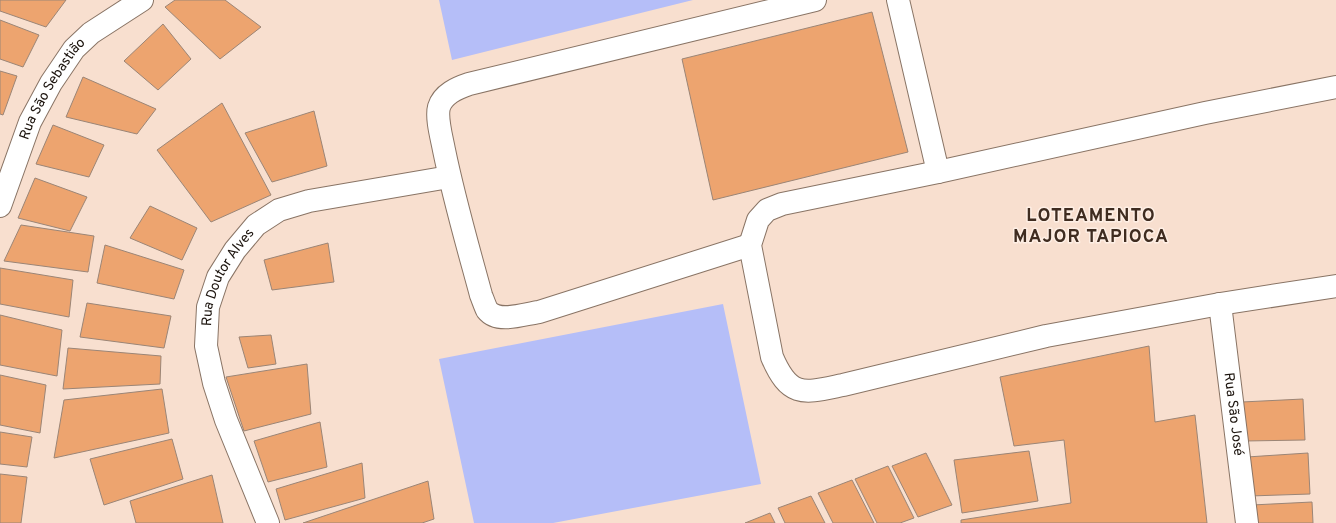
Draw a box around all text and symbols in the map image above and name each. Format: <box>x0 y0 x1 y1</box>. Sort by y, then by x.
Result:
street label: Rua São Sebastião <box>16 34 89 142</box>
district label: LOTEAMENTO MAJOR TAPIOCA <box>1013 205 1169 249</box>
street label: Rua Doutor Alves <box>199 225 258 327</box>
street label: Rua São José <box>1220 371 1247 457</box>

